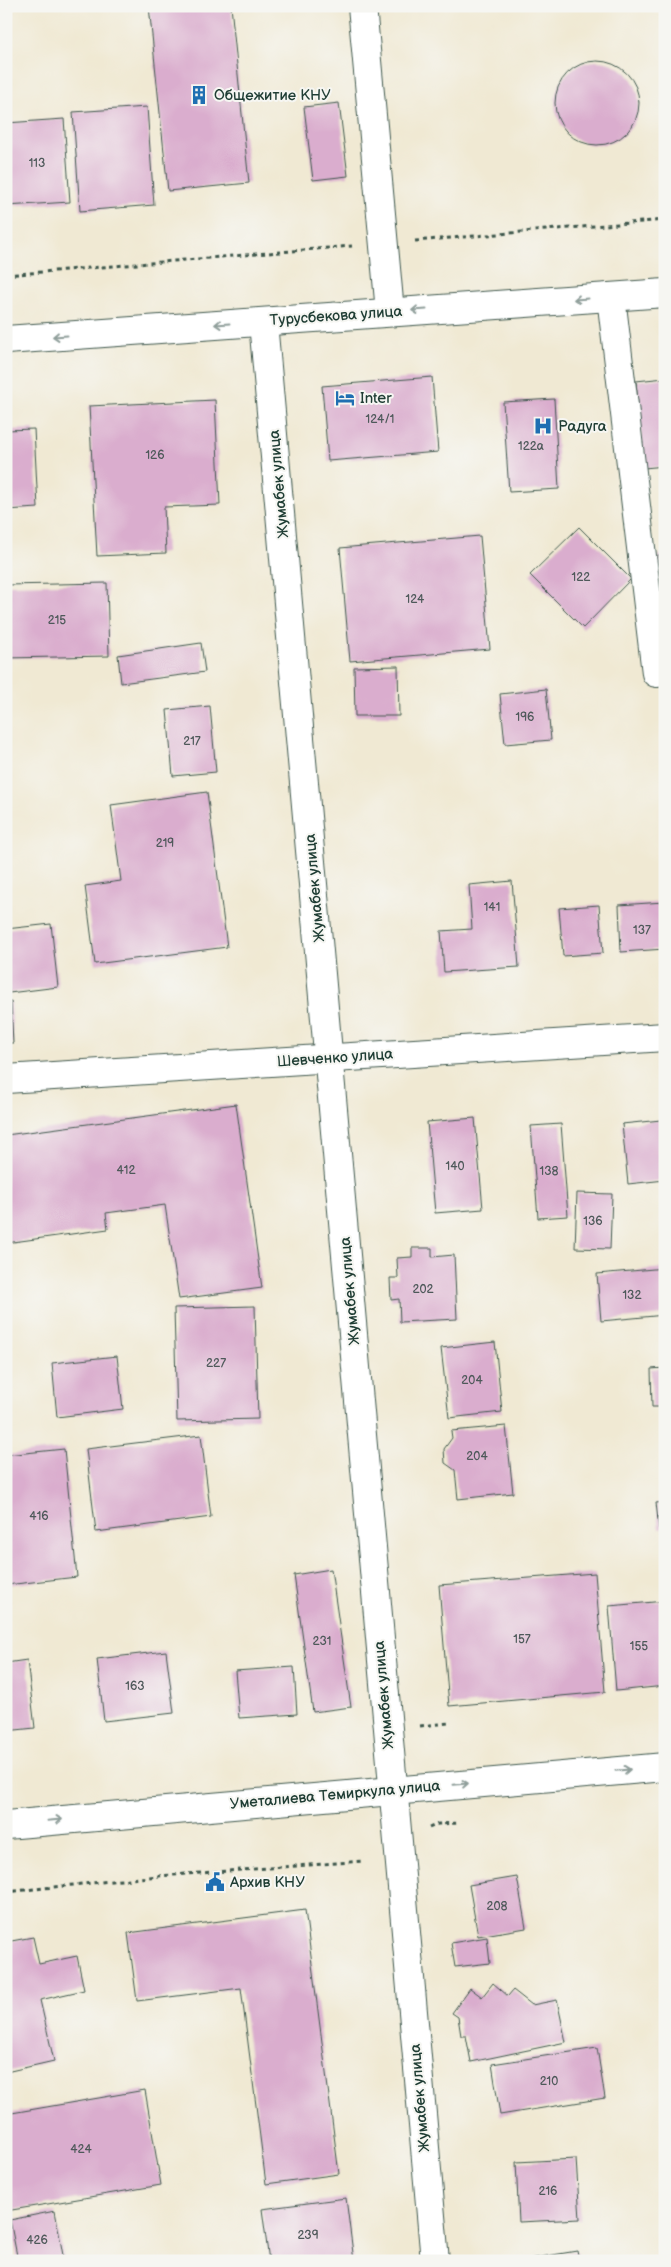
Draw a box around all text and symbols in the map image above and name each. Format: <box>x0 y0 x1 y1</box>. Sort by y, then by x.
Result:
building icon: Общежитие КНУ <box>188 84 210 106</box>
place label: Общежитие КНУ <box>214 86 331 105</box>
house number: 113 <box>29 156 45 171</box>
one-way arrow <box>573 294 589 303</box>
street label: Турусбекова улица <box>269 302 403 330</box>
one-way arrow <box>411 306 427 315</box>
one-way arrow <box>214 320 230 329</box>
one-way arrow <box>52 331 68 341</box>
hotel icon: Inter <box>334 387 356 409</box>
place label: Inter <box>360 389 392 408</box>
house number: 124/1 <box>366 412 394 427</box>
hospital icon: Радуга <box>532 415 554 437</box>
place label: Радуга <box>558 417 607 436</box>
street label: Жумабек улица <box>265 429 293 539</box>
house number: 122а <box>518 439 544 454</box>
house number: 126 <box>145 448 165 463</box>
house number: 122 <box>572 570 590 585</box>
house number: 124 <box>406 592 425 607</box>
house number: 215 <box>48 613 66 628</box>
house number: 196 <box>516 710 534 725</box>
house number: 217 <box>183 734 201 749</box>
street label: Жумабек улица <box>301 833 329 943</box>
house number: 219 <box>156 836 174 851</box>
house number: 141 <box>484 900 500 915</box>
house number: 137 <box>633 923 651 938</box>
street label: Шевченко улица <box>276 1044 394 1072</box>
house number: 140 <box>445 1159 465 1174</box>
house number: 412 <box>116 1163 136 1178</box>
house number: 138 <box>539 1164 559 1179</box>
house number: 136 <box>583 1214 603 1229</box>
street label: Жумабек улица <box>336 1236 364 1346</box>
house number: 202 <box>412 1282 434 1297</box>
house number: 132 <box>622 1288 642 1303</box>
house number: 227 <box>206 1356 226 1371</box>
house number: 204 <box>461 1373 483 1388</box>
house number: 204 <box>466 1449 488 1464</box>
house number: 416 <box>29 1509 49 1524</box>
house number: 157 <box>513 1632 531 1647</box>
house number: 231 <box>313 1634 331 1649</box>
house number: 155 <box>630 1639 648 1654</box>
street label: Жумабек улица <box>370 1640 398 1750</box>
house number: 163 <box>125 1679 145 1694</box>
one-way arrow <box>614 1765 630 1775</box>
street label: Уметалиева Темиркула улица <box>229 1776 441 1814</box>
one-way arrow <box>452 1779 468 1788</box>
one-way arrow <box>47 1816 63 1825</box>
public building icon: Архив КНУ <box>204 1871 226 1893</box>
place label: Архив КНУ <box>229 1873 305 1892</box>
house number: 208 <box>486 1899 508 1914</box>
street label: Жумабек улица <box>406 2043 434 2153</box>
house number: 210 <box>540 2074 558 2089</box>
house number: 424 <box>70 2142 92 2157</box>
house number: 216 <box>539 2184 557 2199</box>
house number: 239 <box>297 2228 319 2243</box>
house number: 426 <box>26 2233 48 2248</box>

